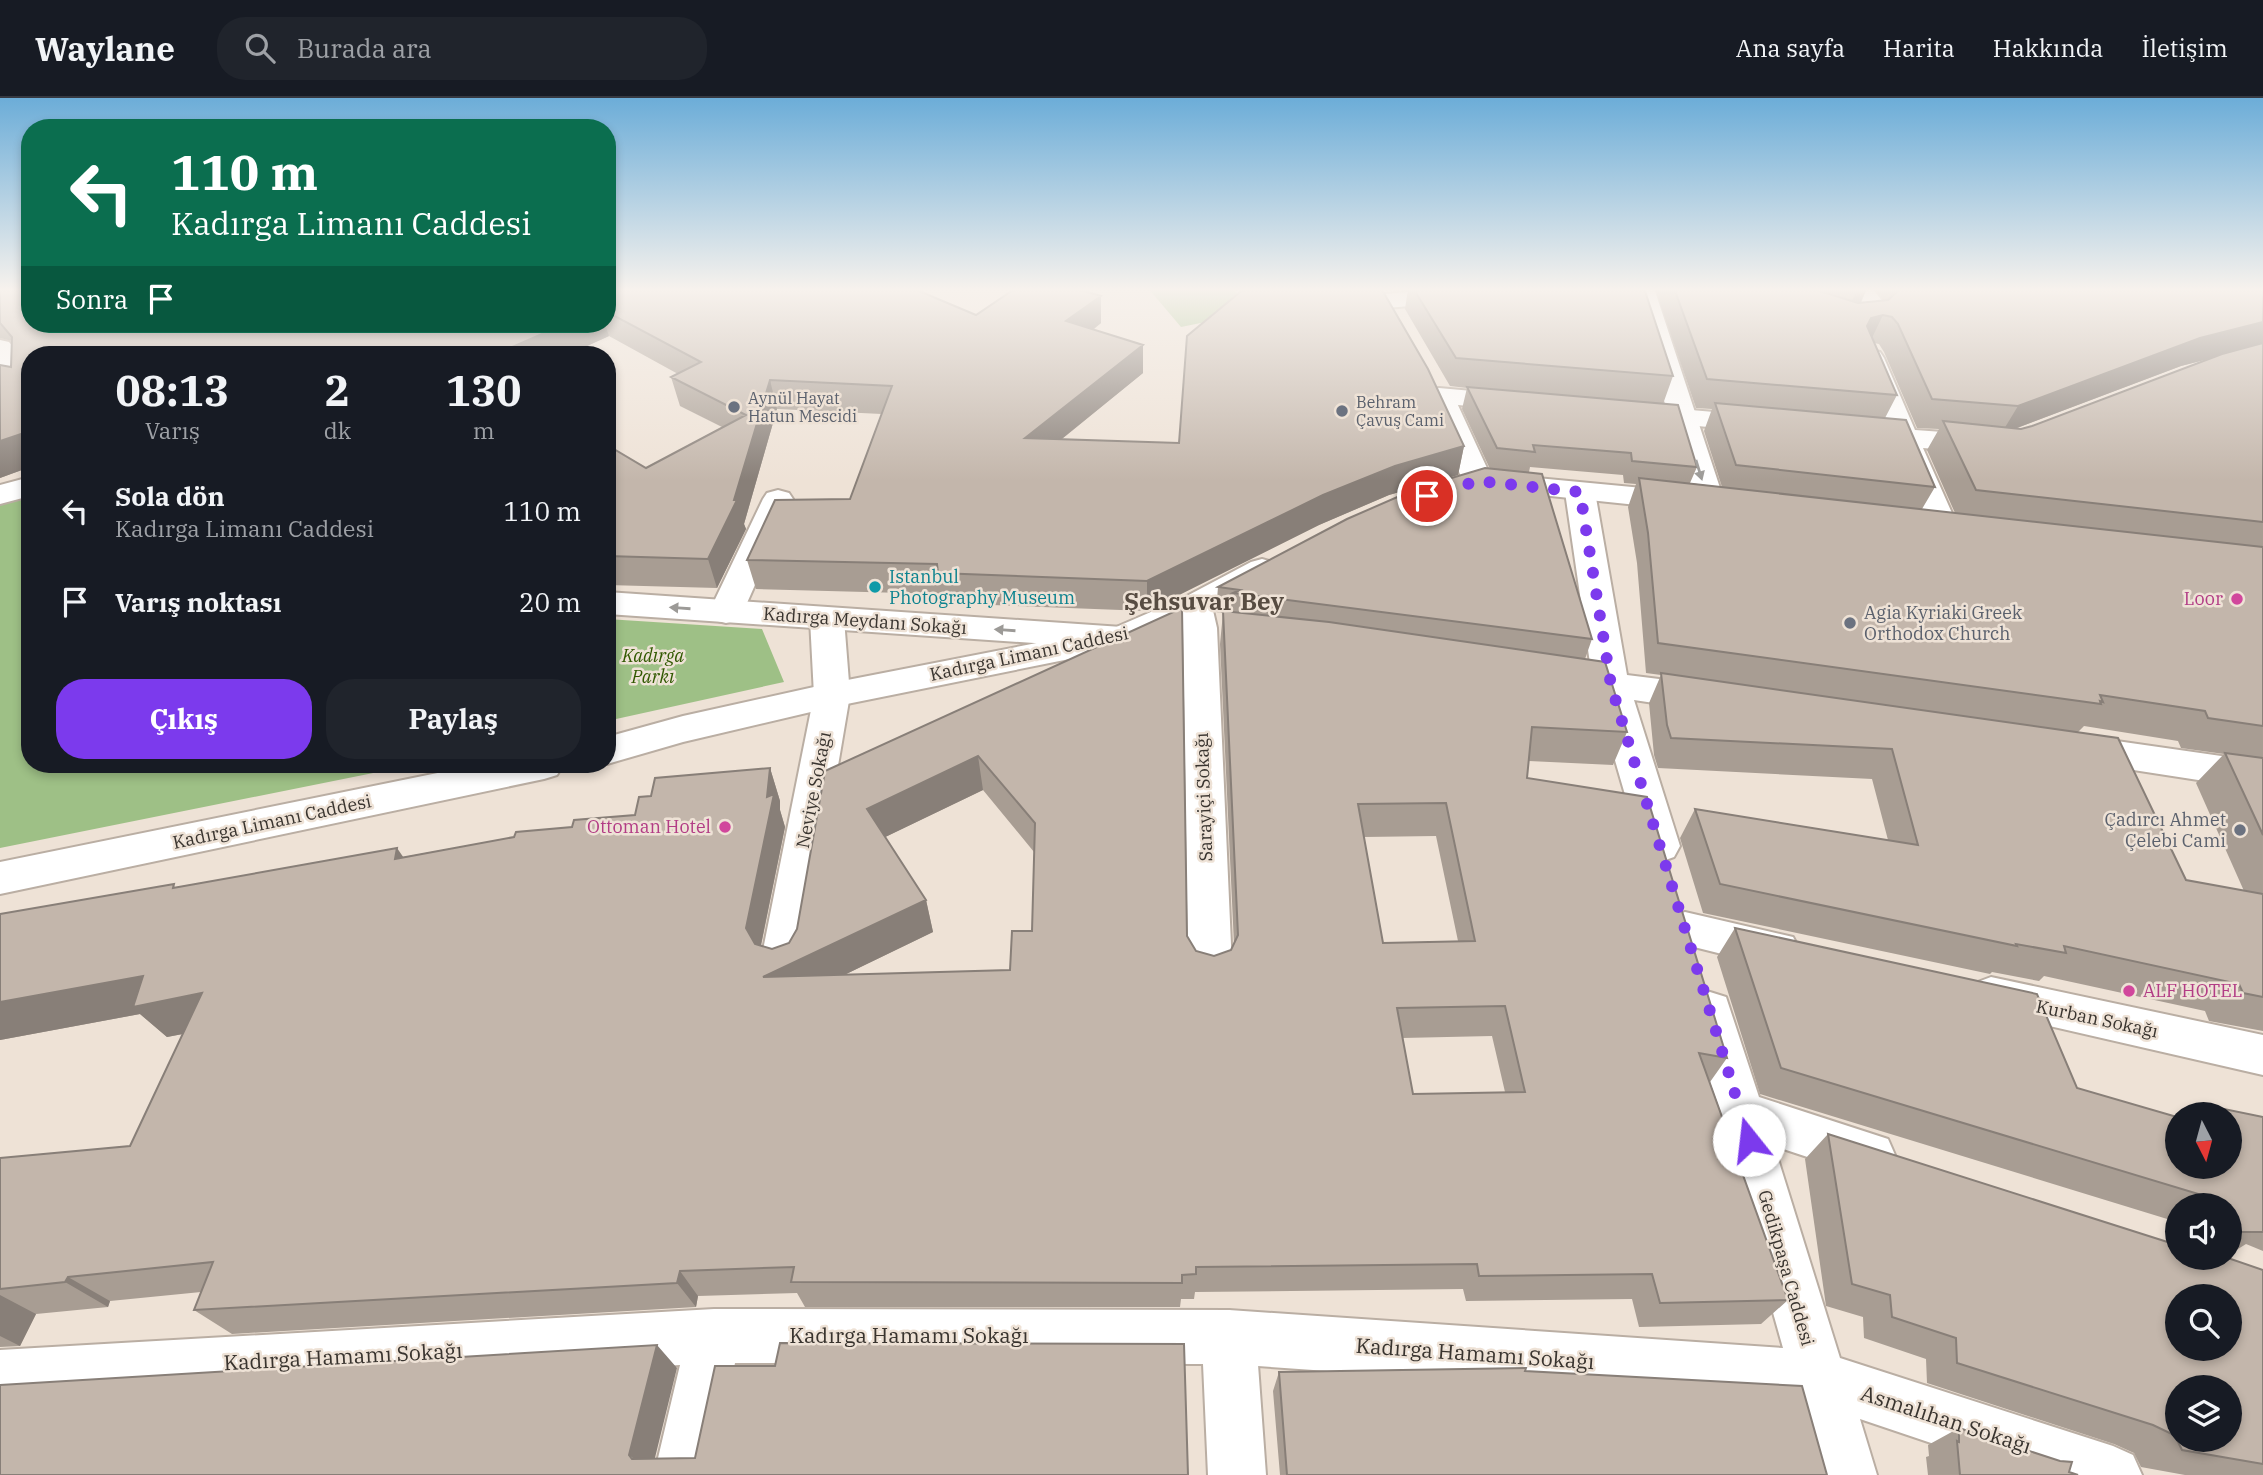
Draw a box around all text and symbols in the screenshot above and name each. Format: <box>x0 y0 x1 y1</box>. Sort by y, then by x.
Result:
search box <box>217 17 707 80</box>
text: Waylane <box>35 27 175 70</box>
icon: search <box>241 29 279 67</box>
text: Burada ara <box>297 31 432 65</box>
text: Ana sayfa <box>1736 32 1845 64</box>
text: Harita <box>1883 32 1955 64</box>
text: Hakkında <box>1993 32 2103 64</box>
text: İletişim <box>2141 32 2228 64</box>
text: 110 m <box>171 140 318 203</box>
icon: left <box>56 147 147 238</box>
text: Kadırga Limanı Caddesi <box>171 202 531 244</box>
icon: arrive <box>142 280 180 318</box>
text: Sonra <box>56 282 128 316</box>
text: 08:13 <box>116 363 229 418</box>
text: 2 <box>325 363 350 418</box>
text: 130 <box>446 363 521 418</box>
place label: Aynül Hayat Hatun Mescidi <box>748 388 857 426</box>
place label: Behram Çavuş Cami <box>1356 392 1444 430</box>
marker: Aynül Hayat Hatun Mescidi <box>726 399 742 415</box>
marker: Behram Çavuş Cami <box>1334 403 1350 419</box>
text: Varış <box>145 415 200 445</box>
text: dk <box>324 415 351 445</box>
text: m <box>473 415 495 445</box>
one-way arrow <box>1695 460 1705 481</box>
pin <box>1397 466 1457 526</box>
icon: arrive <box>1408 477 1446 515</box>
text: Sola dön <box>115 479 225 513</box>
icon: left <box>56 492 94 530</box>
text: 110 m <box>503 494 581 528</box>
text: Kadırga Limanı Caddesi <box>115 513 374 543</box>
place label: Istanbul Photography Museum <box>889 565 1075 609</box>
marker: Istanbul Photography Museum <box>867 579 883 595</box>
icon: arrive <box>56 583 94 621</box>
text: Varış noktası <box>115 585 281 619</box>
text: 20 m <box>519 585 581 619</box>
district label: Şehsuvar Bey <box>1124 585 1284 617</box>
place label: Loor <box>2184 587 2223 610</box>
marker: Loor <box>2229 591 2245 607</box>
place label: Agia Kyriaki Greek Orthodox Church <box>1864 601 2023 645</box>
one-way arrow <box>669 602 691 613</box>
street label: Kadırga Meydanı Sokağı <box>762 602 968 639</box>
marker: Agia Kyriaki Greek Orthodox Church <box>1842 615 1858 631</box>
street label: Kadırga Limanı Caddesi <box>927 621 1131 686</box>
one-way arrow <box>994 624 1016 635</box>
park label: Kadırga Parkı <box>621 644 684 688</box>
button: Çıkış <box>56 679 312 759</box>
button: Paylaş <box>326 679 581 759</box>
street label: Neviye Sokağı <box>791 729 836 850</box>
street label: Sarayiçi Sokağı <box>1190 732 1217 862</box>
street label: Kadırga Limanı Caddesi <box>170 789 374 854</box>
place label: Çadırcı Ahmet Çelebi Cami <box>2104 808 2226 852</box>
place label: Ottoman Hotel <box>587 815 711 838</box>
marker: Ottoman Hotel <box>717 819 733 835</box>
marker: Çadırcı Ahmet Çelebi Cami <box>2232 822 2248 838</box>
place label: ALF HOTEL <box>2143 979 2242 1002</box>
marker: ALF HOTEL <box>2121 983 2137 999</box>
street label: Kurban Sokağı <box>2034 994 2161 1043</box>
north arrow <box>2165 1102 2242 1180</box>
map controls <box>2165 1102 2242 1452</box>
position arrow <box>1712 1103 1786 1177</box>
street label: Gedikpaşa Caddesi <box>1753 1187 1820 1349</box>
button: sound <box>2165 1193 2242 1270</box>
button: search <box>2165 1284 2242 1361</box>
street label: Kadırga Hamamı Sokağı <box>789 1321 1029 1349</box>
street label: Kadırga Hamamı Sokağı <box>1355 1331 1595 1375</box>
street label: Kadırga Hamamı Sokağı <box>223 1336 463 1376</box>
button: layers <box>2165 1375 2242 1452</box>
street label: Asmalıhan Sokağı <box>1857 1378 2035 1460</box>

